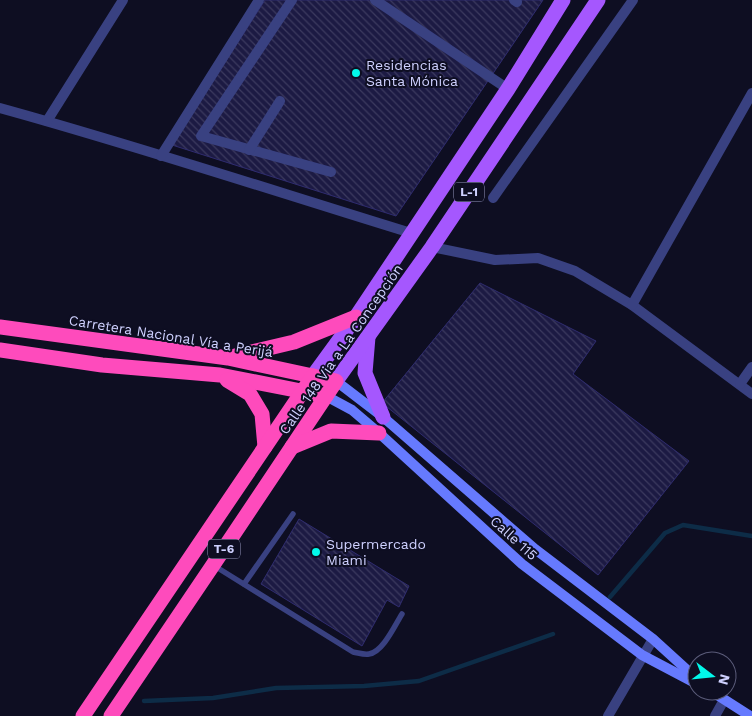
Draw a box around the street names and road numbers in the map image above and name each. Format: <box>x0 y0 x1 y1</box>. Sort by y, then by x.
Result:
road number: L-1 <box>454 182 484 202</box>
street label: Calle 148 Via a La Concepción <box>276 261 406 437</box>
street label: Carretera Nacional Vía a Perijá <box>68 312 274 360</box>
street label: Calle 115 <box>487 513 541 563</box>
road number: T-6 <box>208 540 240 558</box>

